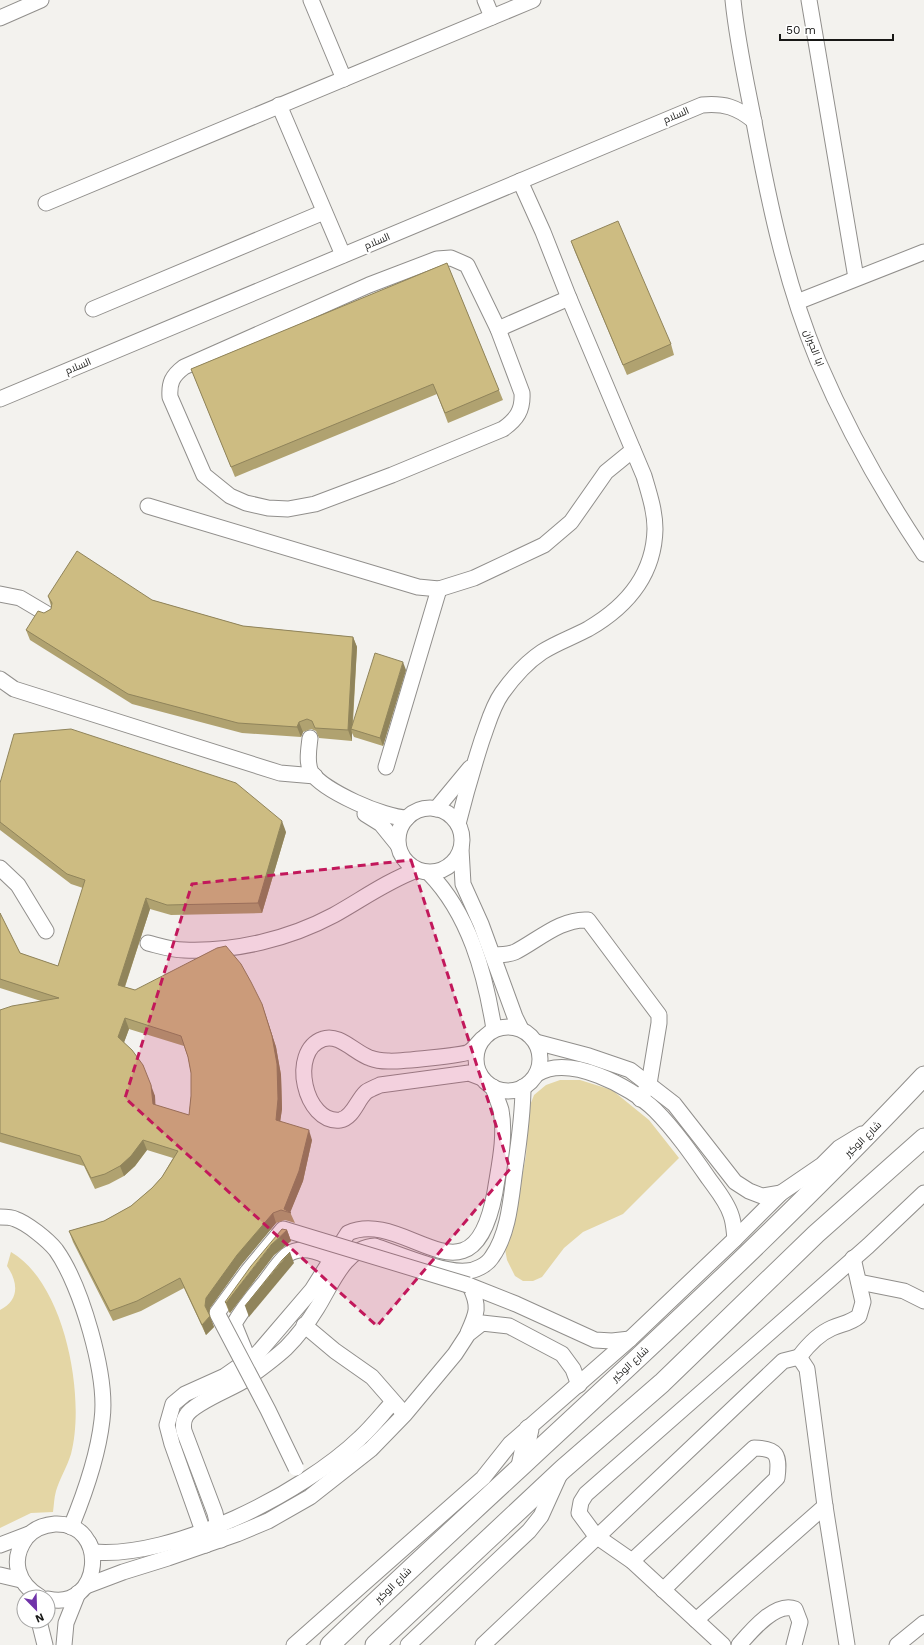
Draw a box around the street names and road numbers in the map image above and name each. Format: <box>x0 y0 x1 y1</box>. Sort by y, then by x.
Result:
street label: السلام <box>661 105 691 127</box>
street label: السلام <box>362 231 392 253</box>
street label: ابا الحيران <box>801 328 826 368</box>
street label: السلام <box>63 356 93 378</box>
street label: شارع الوكير <box>842 1119 884 1160</box>
street label: شارع الوكير <box>609 1344 651 1385</box>
street label: شارع الوكير <box>372 1565 414 1606</box>

